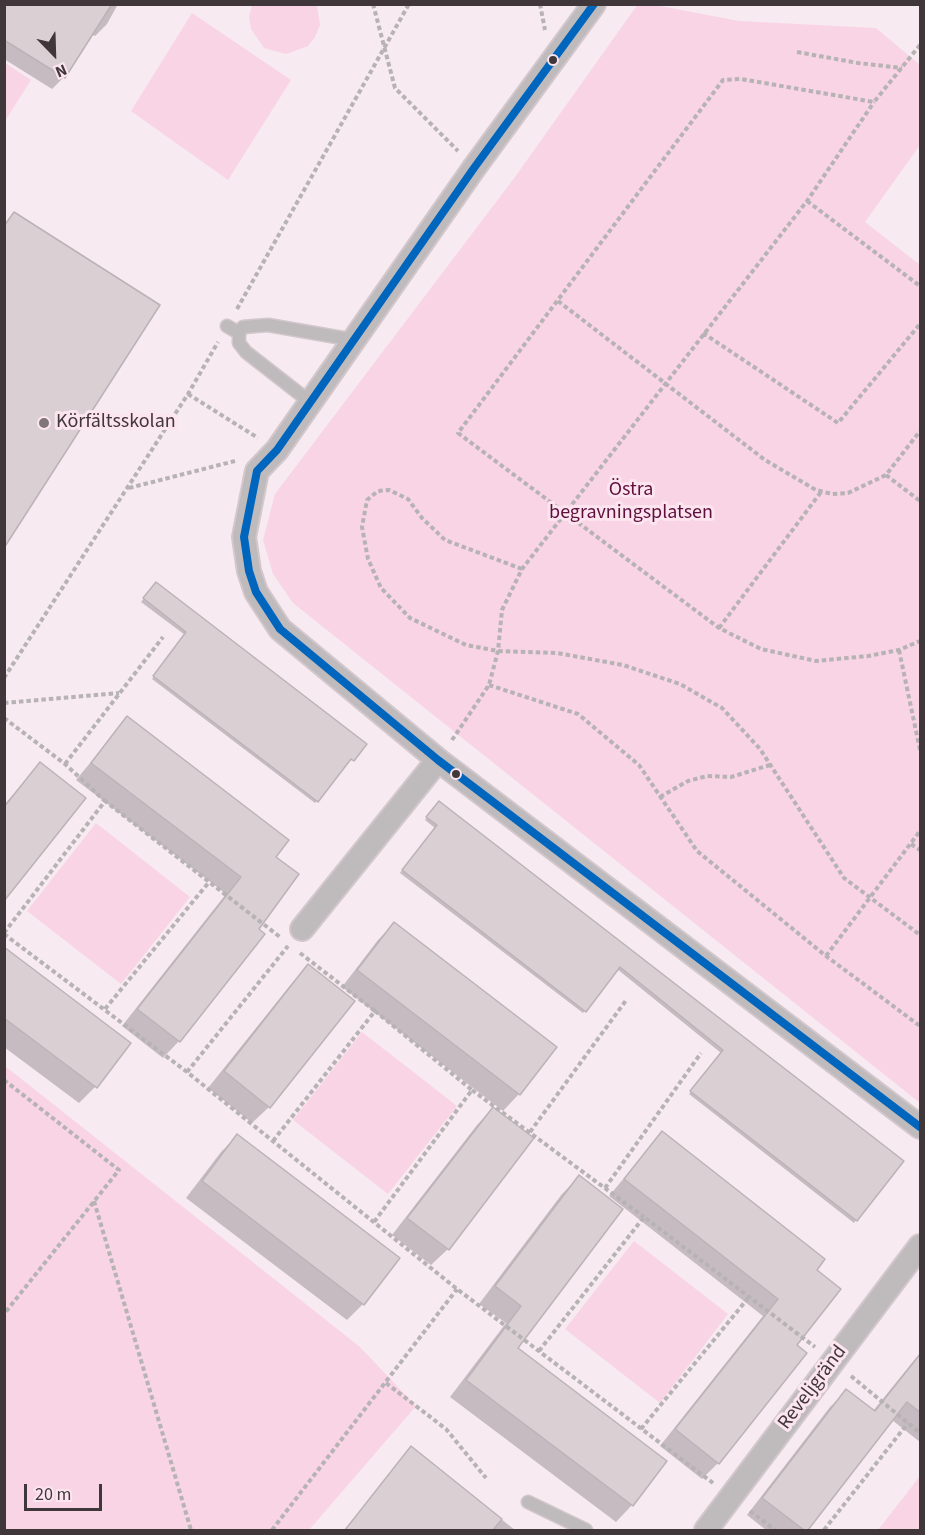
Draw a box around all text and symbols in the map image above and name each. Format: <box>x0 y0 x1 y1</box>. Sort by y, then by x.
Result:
north arrow <box>24 24 84 84</box>
unlabelled marker <box>547 54 559 66</box>
text: N <box>52 58 70 83</box>
place label: Körfältsskolan <box>56 411 176 435</box>
marker: Körfältsskolan <box>37 416 51 430</box>
park label: Östra begravningsplatsen <box>549 479 713 526</box>
unlabelled marker <box>450 768 462 780</box>
street label: Reveljgränd <box>774 1341 852 1435</box>
scale bar <box>27 1472 105 1510</box>
text: 20 m <box>35 1482 71 1507</box>

